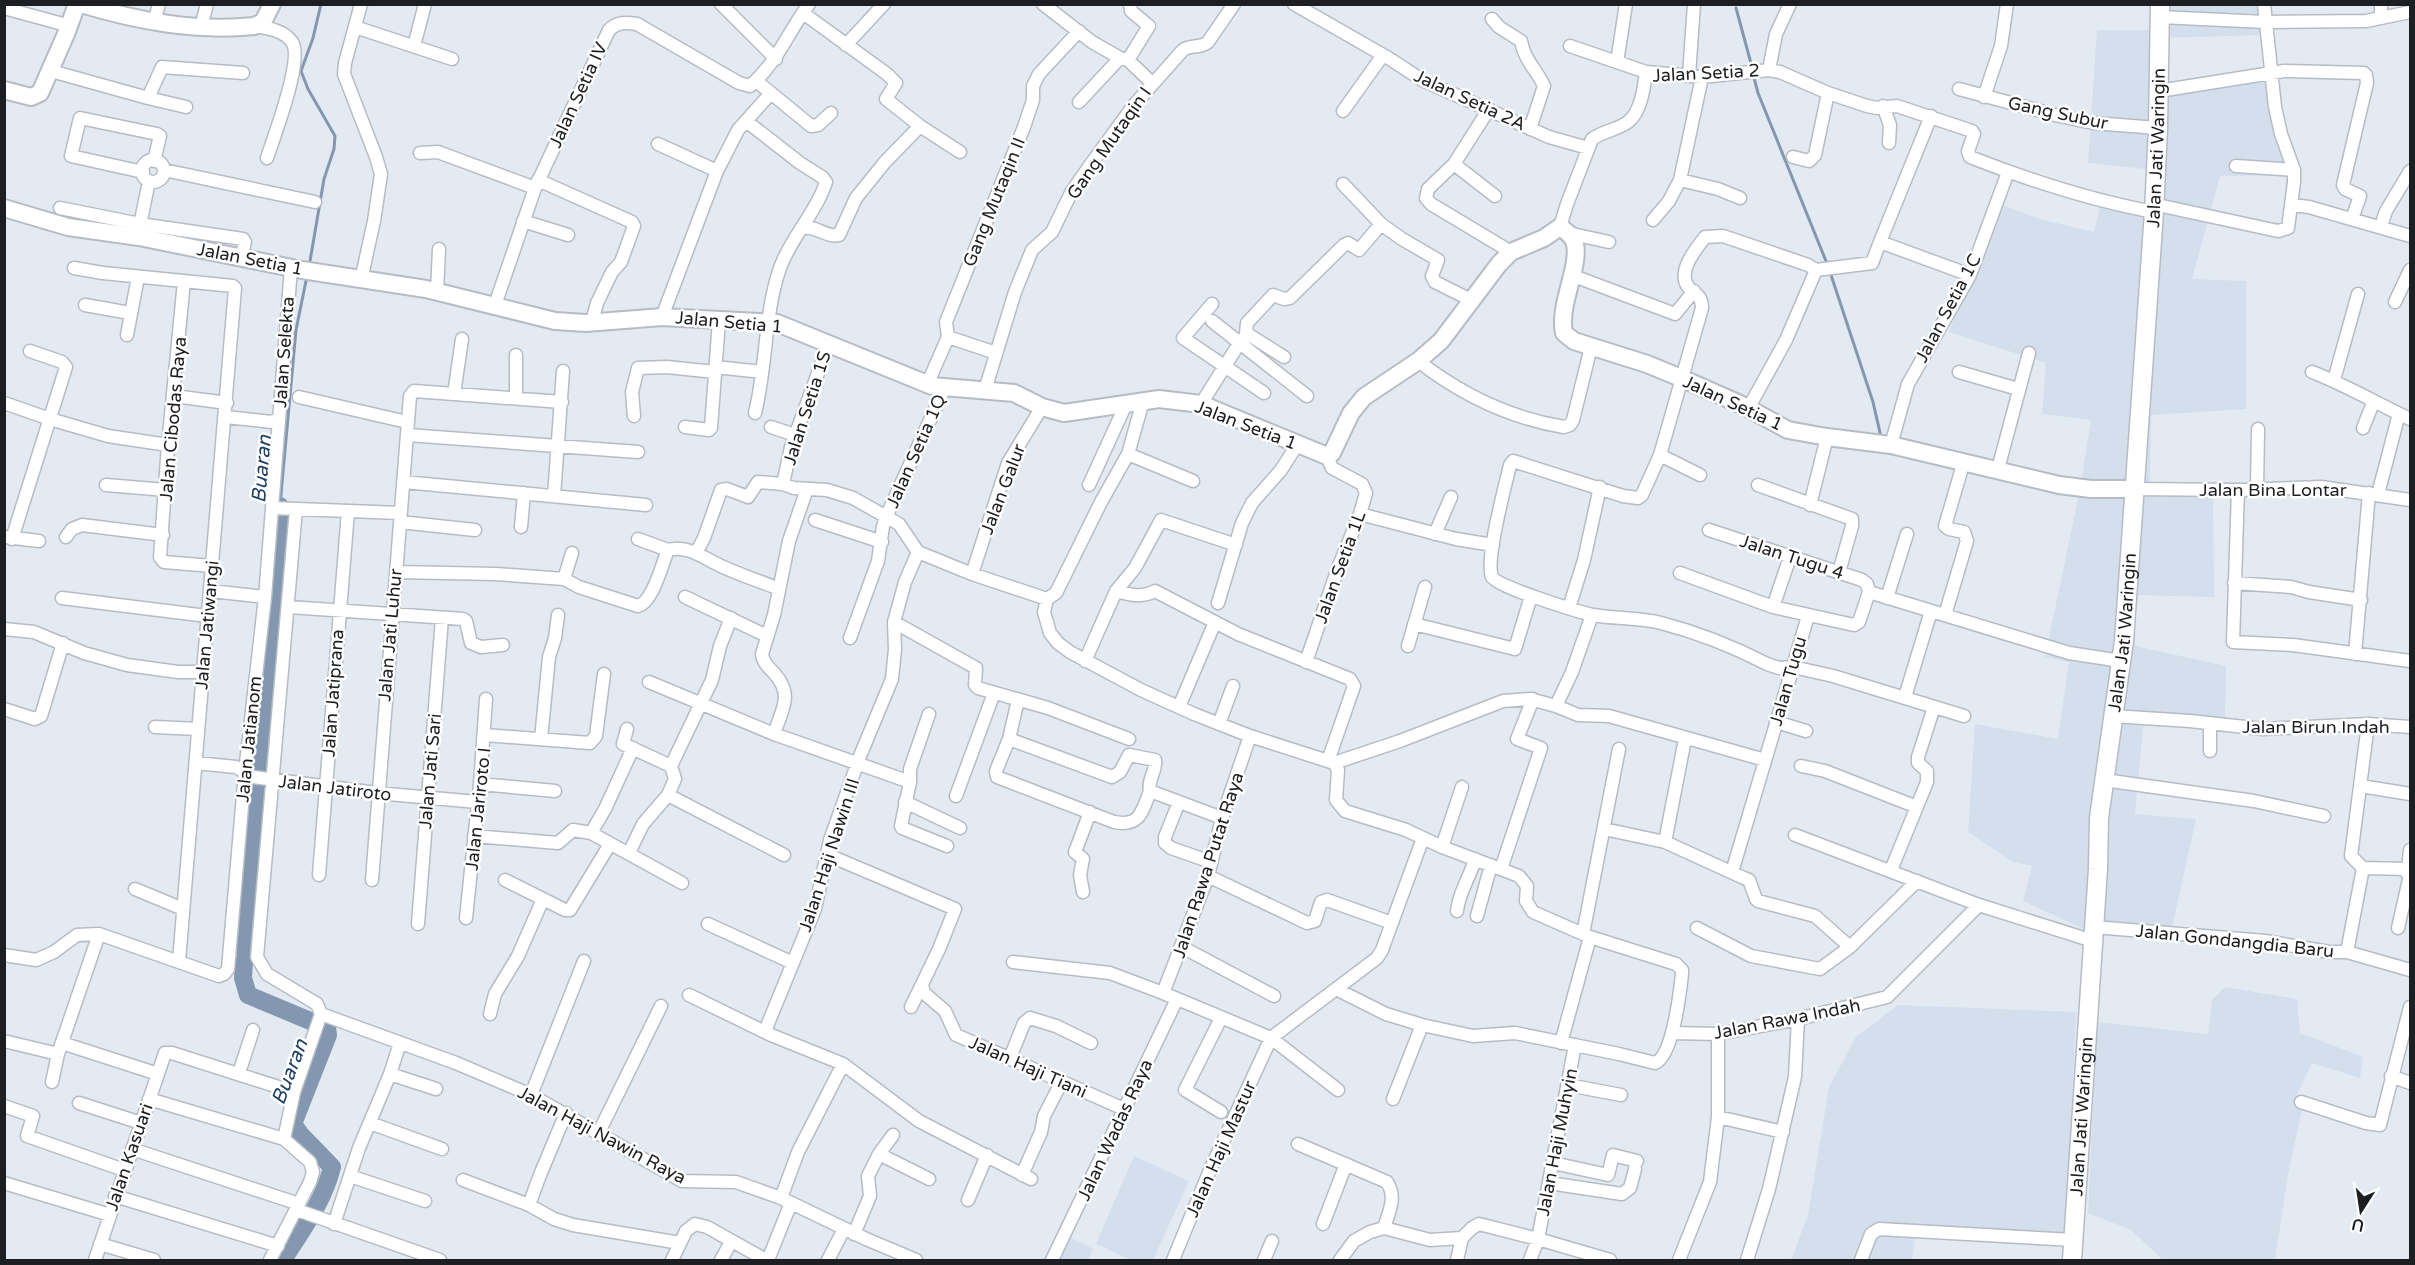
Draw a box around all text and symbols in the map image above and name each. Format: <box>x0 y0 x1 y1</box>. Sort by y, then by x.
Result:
street label: Jalan Setia IV <box>544 38 612 151</box>
street label: Jalan Setia 2 <box>1652 59 1760 87</box>
street label: Jalan Setia 2A <box>1411 64 1529 136</box>
street label: Jalan Jati Waringin <box>2142 68 2170 228</box>
street label: Gang Mutaqin I <box>1062 82 1156 204</box>
street label: Gang Subur <box>2006 92 2110 134</box>
street label: Gang Mutaqin II <box>958 134 1030 270</box>
street label: Jalan Setia 1 <box>195 238 305 280</box>
street label: Jalan Setia 1C <box>1910 250 1986 366</box>
street label: Jalan Selekta <box>269 296 299 408</box>
street label: Jalan Setia 1 <box>675 306 783 338</box>
street label: Jalan Cibodas Raya <box>155 336 191 502</box>
street label: Jalan Setia 1S <box>778 348 836 468</box>
street label: Jalan Setia 1 <box>1680 370 1786 436</box>
street label: Jalan Setia 1Q <box>881 391 951 511</box>
street label: Jalan Setia 1 <box>1192 395 1300 455</box>
water label: Buaran <box>247 433 277 504</box>
street label: Jalan Galur <box>976 441 1030 537</box>
street label: Jalan Bina Lontar <box>2199 479 2347 501</box>
street label: Jalan Setia 1L <box>1310 507 1371 626</box>
street label: Jalan Tugu 4 <box>1737 530 1847 584</box>
street label: Jalan Jati Waringin <box>2103 552 2141 713</box>
street label: Jalan Jatiwangi <box>190 560 224 690</box>
street label: Jalan Jati Luhur <box>373 568 407 702</box>
street label: Jalan Jatiprana <box>318 628 348 758</box>
street label: Jalan Tugu <box>1765 634 1811 728</box>
street label: Jalan Jatianom <box>231 675 267 803</box>
street label: Jalan Jati Sari <box>414 712 446 830</box>
street label: Jalan Birun Indah <box>2242 716 2390 738</box>
street label: Jalan Jariroto I <box>461 746 495 872</box>
street label: Jalan Rawa Putat Raya <box>1168 769 1248 961</box>
street label: Jalan Jatiroto <box>277 770 393 806</box>
street label: Jalan Haji Nawin III <box>794 775 864 935</box>
street label: Jalan Gondangdia Baru <box>2135 920 2335 962</box>
street label: Jalan Rawa Indah <box>1712 994 1862 1044</box>
street label: Jalan Haji Tiani <box>966 1031 1090 1103</box>
water label: Buaran <box>267 1035 314 1108</box>
street label: Jalan Jati Waringin <box>2065 1036 2098 1197</box>
street label: Jalan Wadas Raya <box>1073 1056 1157 1204</box>
street label: Jalan Haji Muhyin <box>1532 1066 1582 1218</box>
street label: Jalan Haji Mastur <box>1181 1077 1261 1221</box>
street label: Jalan Haji Nawin Raya <box>514 1081 690 1189</box>
street label: Jalan Kasuari <box>100 1100 158 1214</box>
north arrow <box>2331 1181 2391 1241</box>
text: U <box>2350 1214 2366 1236</box>

